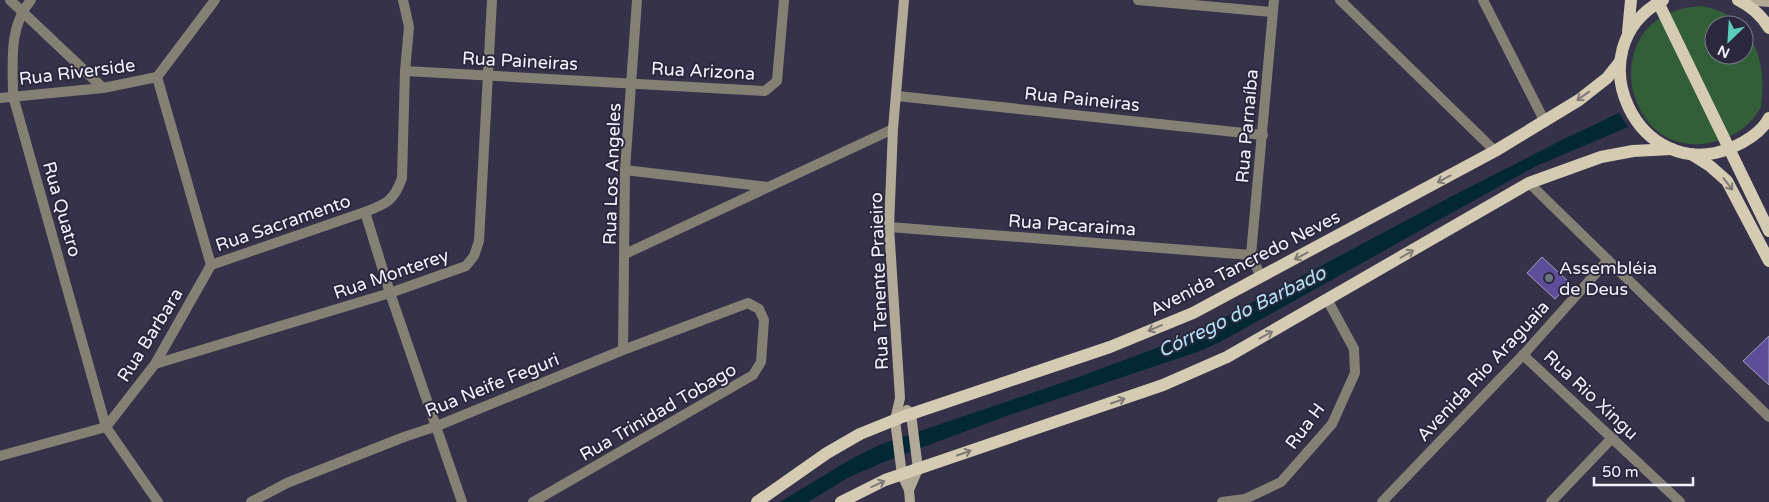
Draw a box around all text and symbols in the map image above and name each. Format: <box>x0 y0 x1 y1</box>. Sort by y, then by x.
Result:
north arrow <box>1704 15 1754 65</box>
text: N <box>1715 41 1732 61</box>
street label: Rua Paineiras <box>461 47 579 75</box>
street label: Rua Riverside <box>18 54 136 90</box>
street label: Rua Arizona <box>650 57 756 85</box>
street label: Rua Parnaíba <box>1231 68 1263 184</box>
street label: Rua Paineiras <box>1023 82 1141 116</box>
one-way arrow <box>1577 91 1591 101</box>
street label: Rua Los Angeles <box>599 102 625 246</box>
street label: Rua Quatro <box>38 159 86 259</box>
one-way arrow <box>1436 174 1451 184</box>
one-way arrow <box>1723 177 1734 190</box>
street label: Rua Sacramento <box>213 190 354 256</box>
street label: Rua Tenente Praieiro <box>865 192 893 370</box>
street label: Avenida Tancredo Neves <box>1146 205 1344 321</box>
street label: Rua Pacaraima <box>1007 210 1137 240</box>
street label: Rua Monterey <box>330 244 452 304</box>
one-way arrow <box>1400 249 1414 259</box>
one-way arrow <box>1294 251 1308 261</box>
place label: Assembléia de Deus <box>1559 257 1657 300</box>
water label: Córrego do Barbado <box>1155 261 1331 362</box>
marker: Assembléia de Deus <box>1543 272 1555 284</box>
street label: Rua Barbara <box>112 284 188 386</box>
street label: Avenida Rio Araguaia <box>1412 296 1554 446</box>
one-way arrow <box>1148 324 1163 334</box>
one-way arrow <box>1258 330 1273 339</box>
street label: Rua Rio Xingu <box>1539 346 1643 444</box>
street label: Rua Neife Feguri <box>422 348 562 422</box>
street label: Rua Trinidad Tobago <box>576 358 740 466</box>
one-way arrow <box>1109 396 1125 405</box>
street label: Rua H <box>1281 399 1329 453</box>
one-way arrow <box>956 448 972 458</box>
scale bar <box>1594 454 1693 486</box>
text: 50 m <box>1602 463 1639 481</box>
one-way arrow <box>870 478 885 488</box>

